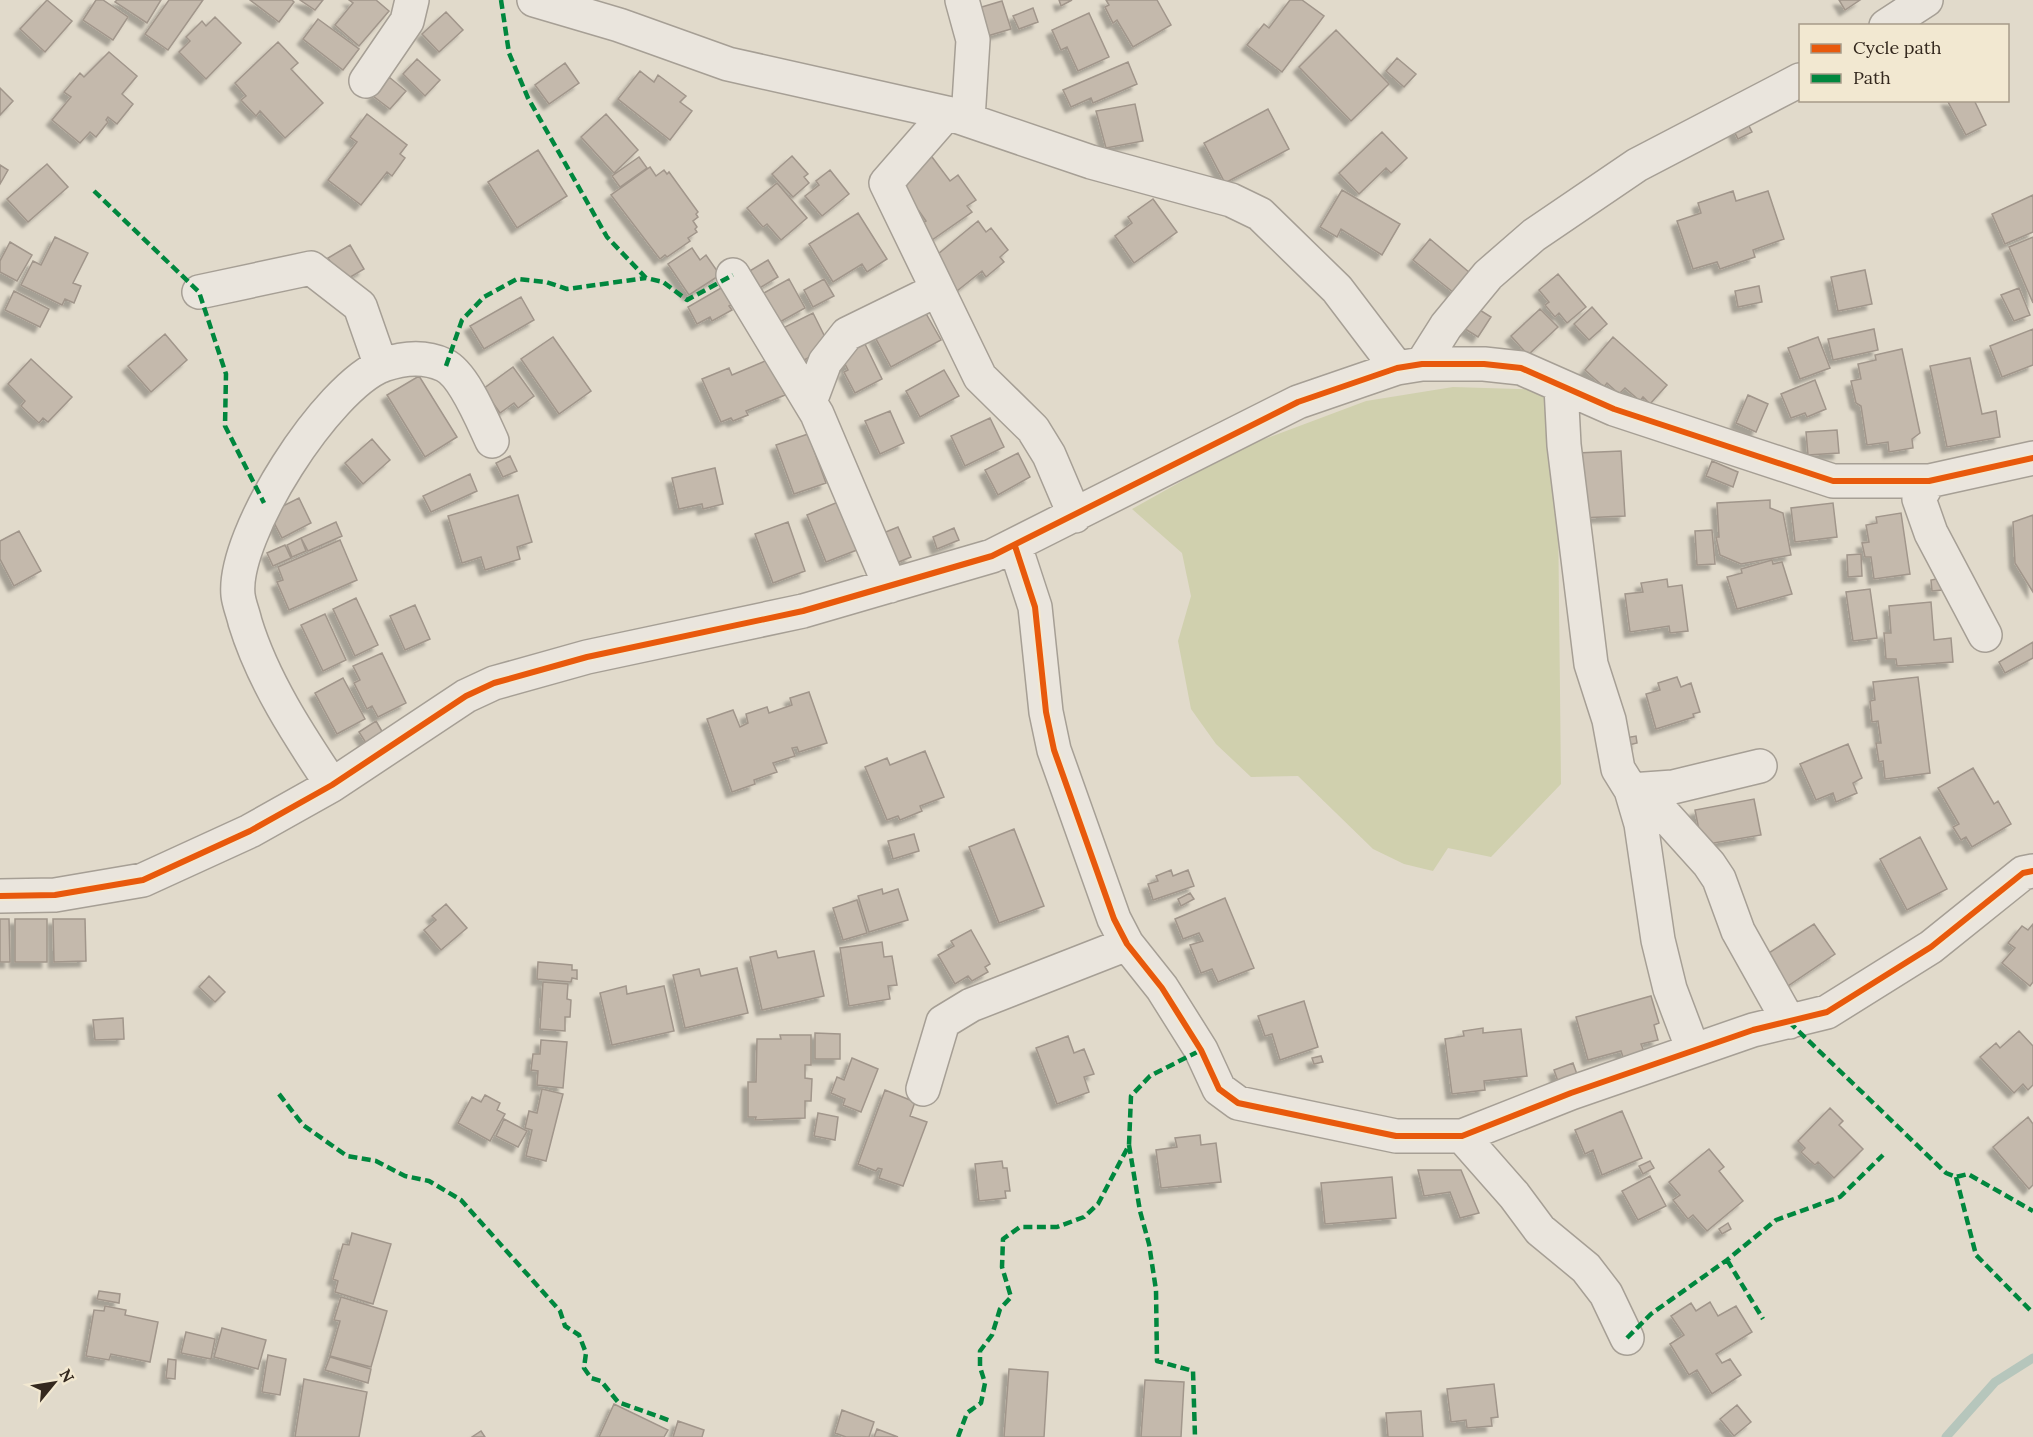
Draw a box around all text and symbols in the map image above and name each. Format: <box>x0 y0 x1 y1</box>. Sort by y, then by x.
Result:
legend <box>1799 24 2009 102</box>
text: Cycle path <box>1853 36 1942 59</box>
text: Path <box>1853 66 1891 89</box>
north arrow <box>24 1353 84 1413</box>
text: N <box>55 1365 79 1386</box>

